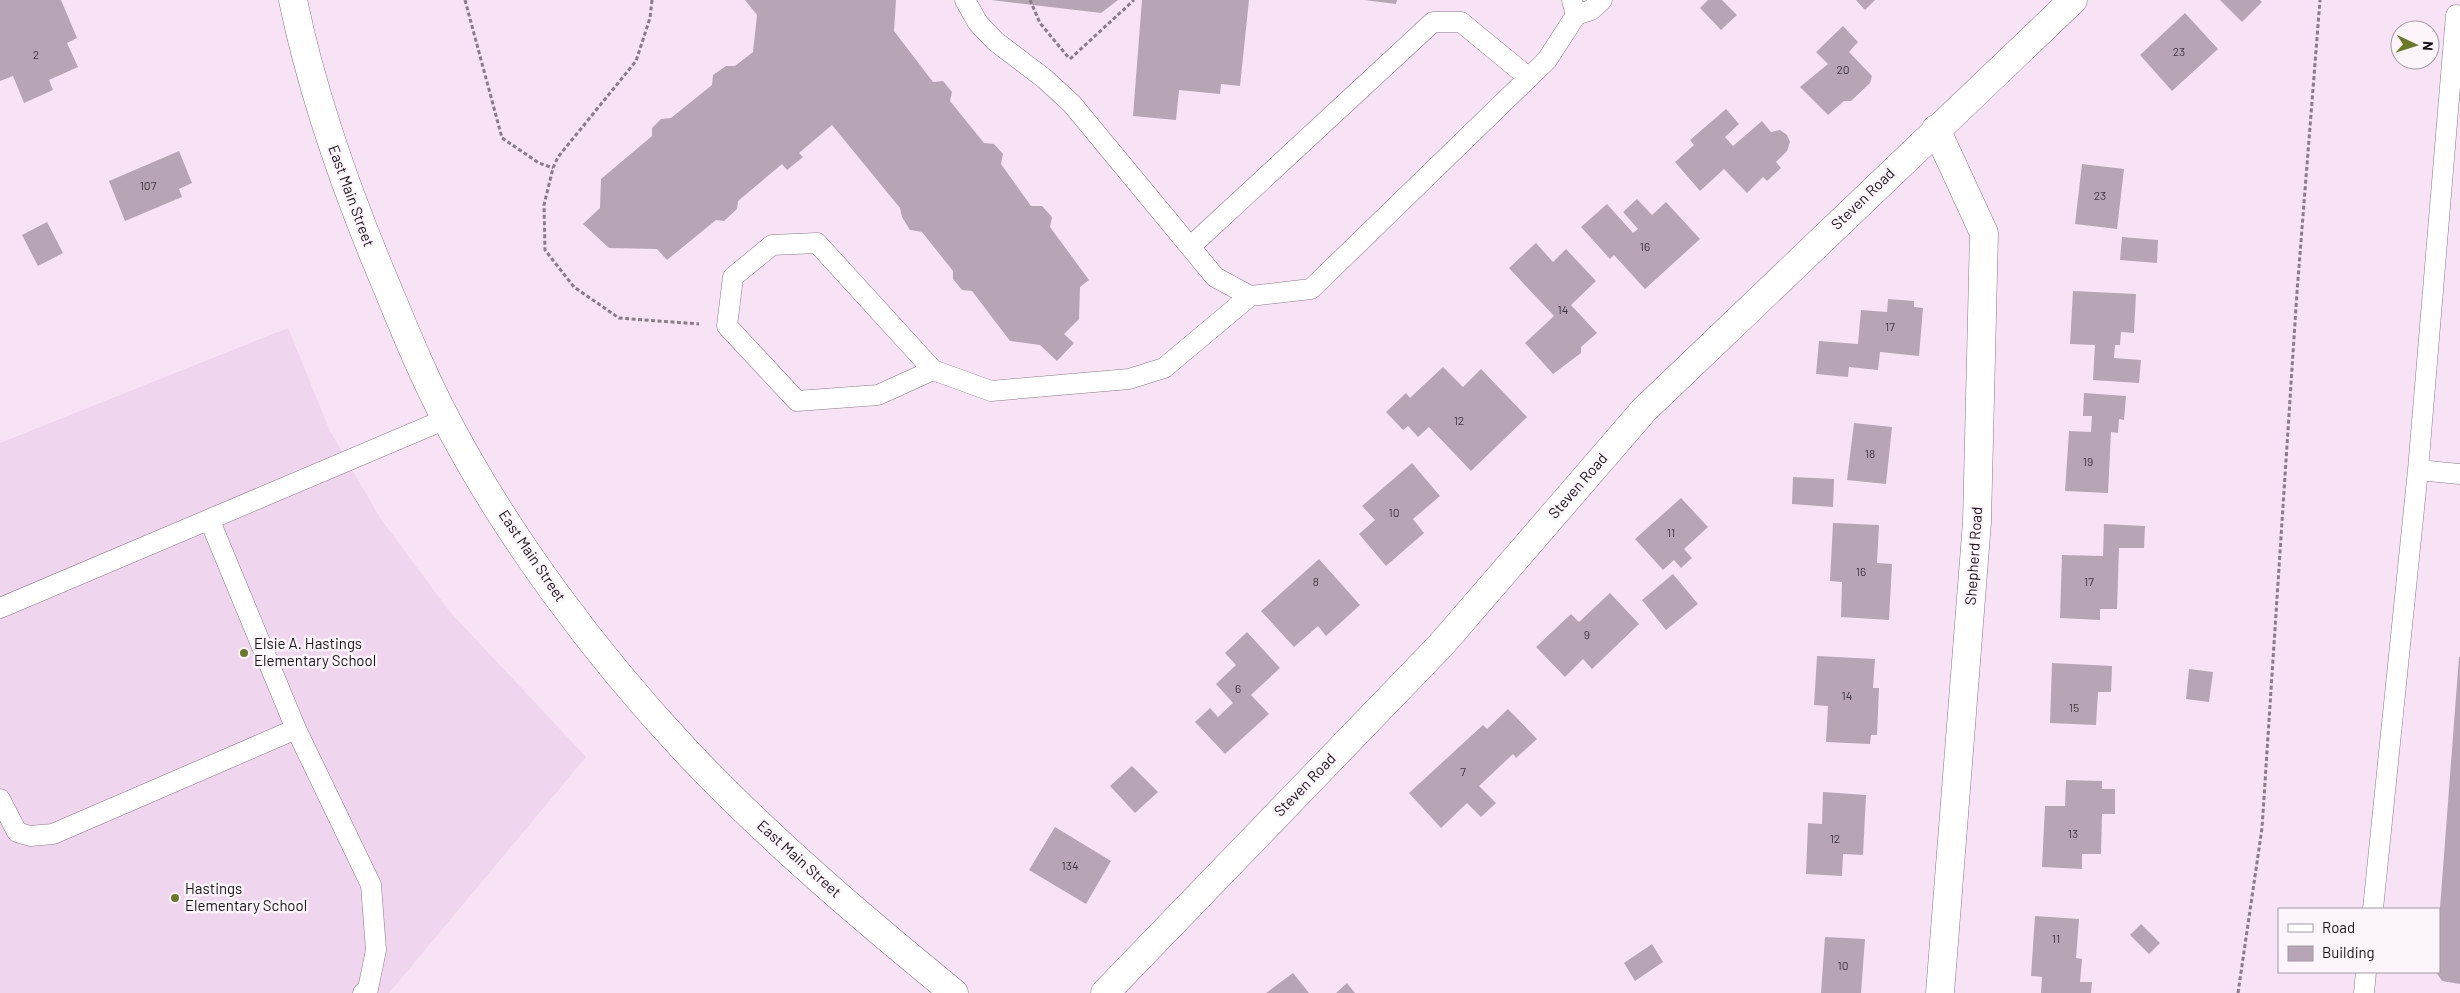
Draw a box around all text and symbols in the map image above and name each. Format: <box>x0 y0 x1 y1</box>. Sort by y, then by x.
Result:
north arrow <box>2390 20 2440 70</box>
text: N <box>2420 41 2437 51</box>
house number: 23 <box>2173 44 2185 58</box>
house number: 2 <box>33 47 39 61</box>
house number: 20 <box>1836 62 1850 76</box>
street label: East Main Street <box>325 142 379 249</box>
street label: Steven Road <box>1827 164 1898 233</box>
house number: 107 <box>140 178 157 192</box>
house number: 23 <box>2094 188 2106 202</box>
house number: 16 <box>1640 239 1650 253</box>
house number: 14 <box>1558 302 1568 316</box>
house number: 17 <box>1885 319 1895 333</box>
house number: 12 <box>1454 413 1464 427</box>
house number: 18 <box>1865 446 1875 460</box>
street label: Steven Road <box>1544 449 1611 522</box>
house number: 19 <box>2083 454 2093 468</box>
house number: 10 <box>1389 505 1399 519</box>
street label: East Main Street <box>496 506 570 605</box>
street label: Shepherd Road <box>1961 506 1985 606</box>
house number: 11 <box>1667 525 1675 539</box>
house number: 16 <box>1856 564 1866 578</box>
house number: 8 <box>1313 574 1319 588</box>
house number: 17 <box>2084 574 2094 588</box>
house number: 9 <box>1584 627 1590 641</box>
place label: Elsie A. Hastings Elementary School <box>254 634 376 669</box>
marker: Elsie A. Hastings Elementary School <box>238 647 250 659</box>
house number: 6 <box>1235 681 1241 695</box>
house number: 14 <box>1842 688 1852 702</box>
house number: 15 <box>2069 700 2079 714</box>
street label: Steven Road <box>1270 749 1339 820</box>
house number: 7 <box>1460 764 1466 778</box>
street label: East Main Street <box>754 816 845 901</box>
house number: 13 <box>2068 826 2078 840</box>
house number: 12 <box>1830 831 1840 845</box>
house number: 134 <box>1062 858 1079 872</box>
place label: Hastings Elementary School <box>185 879 307 914</box>
marker: Hastings Elementary School <box>169 892 181 904</box>
legend <box>2278 908 2440 973</box>
text: Road <box>2322 918 2355 936</box>
house number: 11 <box>2052 931 2060 945</box>
text: Building <box>2322 943 2375 961</box>
house number: 10 <box>1838 958 1848 972</box>

